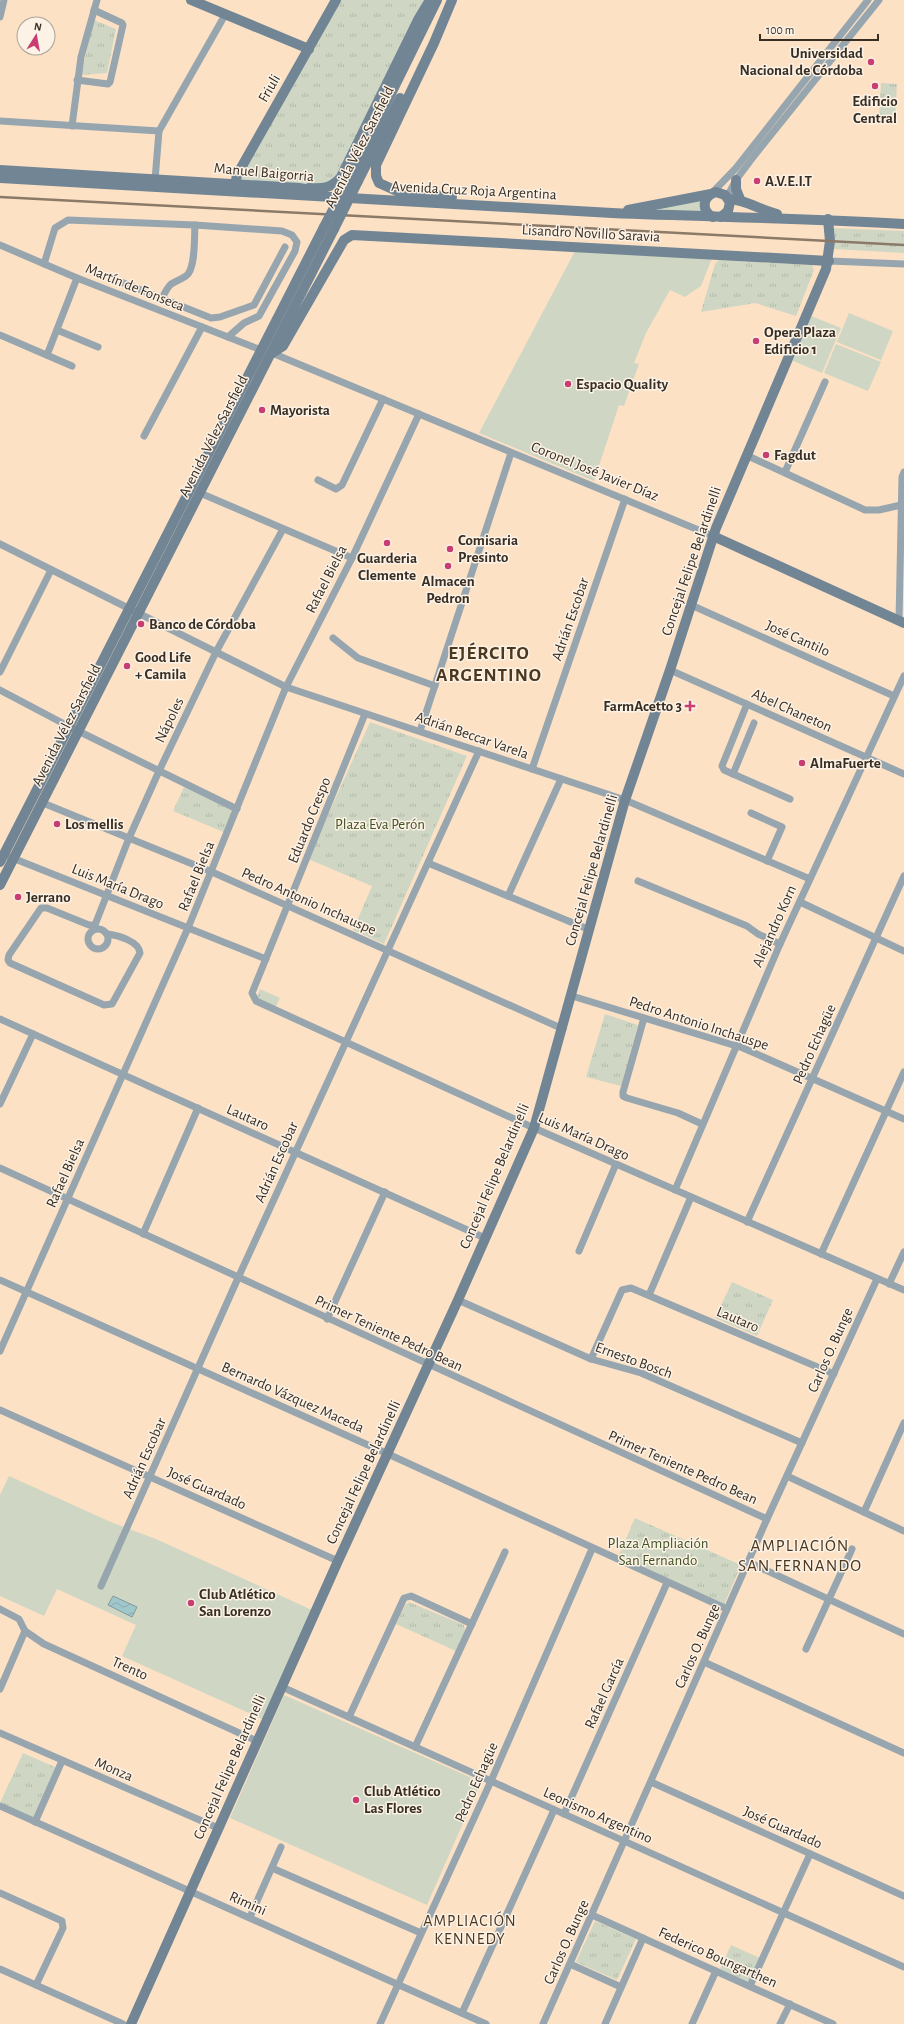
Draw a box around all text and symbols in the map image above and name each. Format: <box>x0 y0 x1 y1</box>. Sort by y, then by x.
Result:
north arrow <box>16 16 56 56</box>
scale bar <box>760 16 878 42</box>
text: N <box>33 21 43 33</box>
text: 100 m <box>766 24 794 36</box>
place label: Universidad Nacional de Córdoba <box>740 46 863 78</box>
marker: Universidad Nacional de Córdoba <box>866 57 876 67</box>
street label: Friuli <box>256 72 283 105</box>
marker: Edificio Central <box>870 81 880 91</box>
street label: Avenida Vélez Sarsfield <box>322 84 397 211</box>
place label: Edificio Central <box>852 94 898 126</box>
street label: Manuel Baigorria <box>213 161 315 184</box>
place label: A.V.E.I.T <box>765 174 813 189</box>
marker: A.V.E.I.T <box>752 176 762 186</box>
street label: Avenida Cruz Roja Argentina <box>391 179 557 202</box>
street label: Lisandro Novillo Saravia <box>521 222 661 245</box>
street label: Martín de Fonseca <box>83 261 186 314</box>
place label: Opera Plaza Edificio 1 <box>764 325 836 357</box>
marker: Opera Plaza Edificio 1 <box>751 336 761 346</box>
street label: Avenida Vélez Sarsfield <box>176 373 251 500</box>
place label: Espacio Quality <box>576 377 668 392</box>
marker: Espacio Quality <box>563 379 573 389</box>
place label: Mayorista <box>270 403 330 418</box>
marker: Mayorista <box>257 405 267 415</box>
street label: Coronel José Javier Díaz <box>529 439 661 504</box>
place label: Fagdut <box>774 448 816 463</box>
marker: Fagdut <box>761 450 771 460</box>
street label: Concejal Felipe Belardinelli <box>659 485 724 638</box>
place label: Comisaria Presinto <box>458 533 518 565</box>
marker: Guarderia Clemente <box>382 538 392 548</box>
street label: Rafael Bielsa <box>303 543 350 616</box>
marker: Comisaria Presinto <box>445 544 455 554</box>
place label: Guarderia Clemente <box>357 551 417 583</box>
marker: Almacen Pedron <box>443 561 453 571</box>
place label: Almacen Pedron <box>421 574 475 606</box>
street label: Adrián Escobar <box>549 575 592 663</box>
place label: Banco de Córdoba <box>149 617 256 632</box>
street label: José Cantilo <box>763 618 832 659</box>
marker: Banco de Córdoba <box>136 619 146 629</box>
district label: EJÉRCITO ARGENTINO <box>436 642 542 685</box>
place label: Good Life + Camila <box>135 650 191 682</box>
marker: Good Life + Camila <box>122 661 132 671</box>
street label: Avenida Vélez Sarsfield <box>29 662 104 789</box>
street label: Abel Chaneton <box>749 686 834 735</box>
street label: Nápoles <box>152 695 187 745</box>
place label: FarmAcetto 3 <box>603 699 682 714</box>
marker: FarmAcetto 3 <box>685 701 695 711</box>
street label: Adrián Beccar Varela <box>413 709 530 762</box>
place label: AlmaFuerte <box>810 756 881 771</box>
marker: AlmaFuerte <box>797 758 807 768</box>
street label: Eduardo Crespo <box>285 775 334 865</box>
street label: Concejal Felipe Belardinelli <box>563 793 620 948</box>
place label: Los mellis <box>65 817 124 832</box>
park label: Plaza Eva Perón <box>335 817 425 832</box>
marker: Los mellis <box>52 819 62 829</box>
street label: Rafael Bielsa <box>176 839 217 913</box>
street label: Luis María Drago <box>70 861 166 912</box>
street label: Pedro Antonio Inchauspe <box>239 865 378 938</box>
street label: Alejandro Korn <box>750 883 799 969</box>
place label: Jerrano <box>26 890 71 905</box>
marker: Jerrano <box>13 892 23 902</box>
street label: Pedro Antonio Inchauspe <box>627 994 771 1053</box>
street label: Pedro Echagüe <box>790 1002 839 1086</box>
street label: Concejal Felipe Belardinelli <box>457 1101 532 1251</box>
street label: Lautaro <box>224 1102 271 1133</box>
street label: Luis María Drago <box>536 1110 632 1163</box>
street label: Adrián Escobar <box>252 1119 301 1205</box>
street label: Rafael Bielsa <box>44 1136 87 1210</box>
street label: Primer Teniente Pedro Bean <box>312 1293 465 1374</box>
street label: Lautaro <box>714 1304 761 1335</box>
street label: Carlos O. Bunge <box>805 1306 856 1395</box>
street label: Ernesto Bosch <box>593 1340 674 1381</box>
street label: Bernardo Vázquez Maceda <box>219 1359 366 1436</box>
street label: Concejal Felipe Belardinelli <box>324 1398 403 1546</box>
street label: Adrián Escobar <box>120 1415 169 1501</box>
street label: Primer Teniente Pedro Bean <box>606 1428 760 1507</box>
street label: José Guardado <box>165 1464 248 1512</box>
park label: Plaza Ampliación San Fernando <box>608 1536 708 1568</box>
district label: AMPLIACIÓN SAN FERNANDO <box>738 1536 862 1574</box>
place label: Club Atlético San Lorenzo <box>199 1587 276 1619</box>
marker: Club Atlético San Lorenzo <box>186 1598 196 1608</box>
street label: Carlos O. Bunge <box>672 1602 723 1691</box>
street label: Trento <box>109 1654 150 1683</box>
street label: Rafael García <box>582 1655 627 1731</box>
street label: Concejal Felipe Belardinelli <box>191 1693 268 1842</box>
street label: Pedro Echagüe <box>452 1740 501 1824</box>
street label: Monza <box>93 1755 135 1784</box>
place label: Club Atlético Las Flores <box>364 1784 441 1816</box>
street label: Leonismo Argentino <box>541 1785 655 1846</box>
marker: Club Atlético Las Flores <box>351 1795 361 1805</box>
street label: José Guardado <box>741 1803 824 1851</box>
street label: Rimini <box>227 1889 269 1918</box>
street label: Carlos O. Bunge <box>541 1898 592 1987</box>
district label: AMPLIACIÓN KENNEDY <box>423 1911 517 1947</box>
street label: Federico Boungarthen <box>656 1925 779 1990</box>

